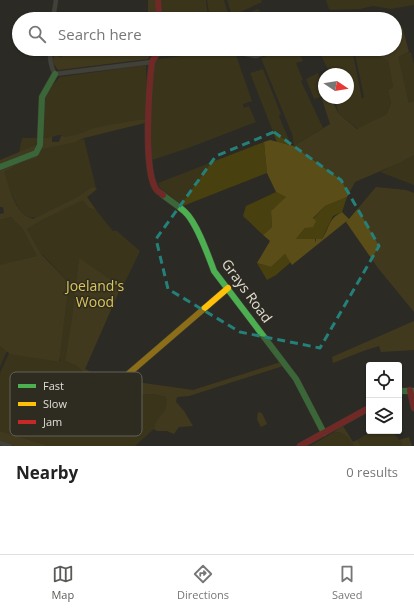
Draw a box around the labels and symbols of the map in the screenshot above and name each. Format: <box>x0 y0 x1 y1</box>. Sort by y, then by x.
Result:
north arrow <box>318 68 354 104</box>
street label: Grays Road <box>218 255 277 326</box>
park label: Joeland's Wood <box>64 276 124 311</box>
legend <box>10 372 142 436</box>
text: Fast <box>43 378 64 393</box>
text: Slow <box>43 396 67 411</box>
text: Jam <box>42 414 62 429</box>

